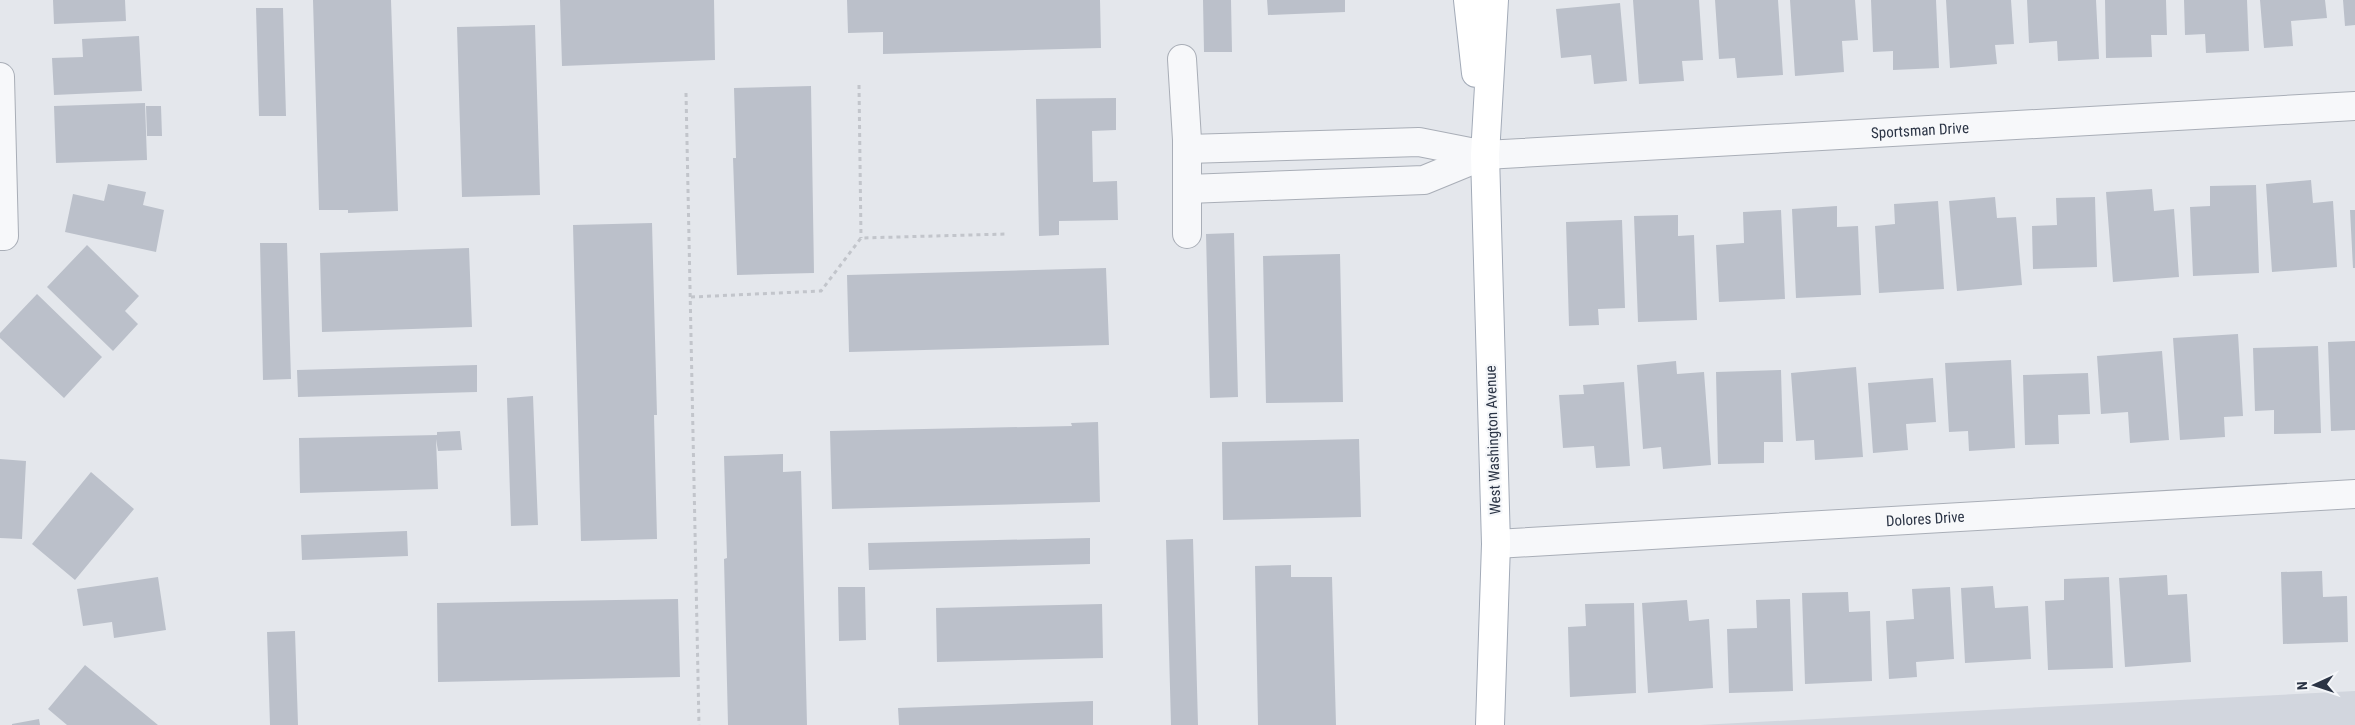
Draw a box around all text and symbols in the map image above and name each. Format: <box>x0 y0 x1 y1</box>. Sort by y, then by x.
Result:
street label: Sportsman Drive <box>1870 119 1969 142</box>
street label: West Washington Avenue <box>1481 365 1505 515</box>
street label: Dolores Drive <box>1885 508 1965 530</box>
north arrow <box>2290 660 2340 710</box>
text: N <box>2294 681 2310 690</box>

